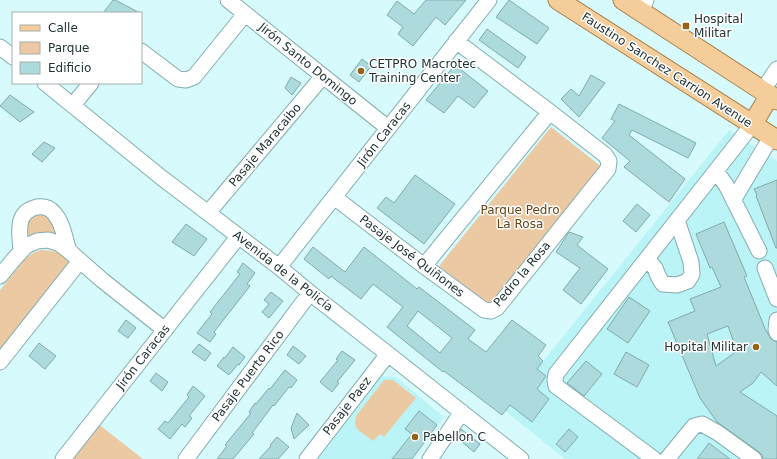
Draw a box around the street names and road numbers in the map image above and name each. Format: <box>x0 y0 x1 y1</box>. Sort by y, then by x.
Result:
street label: Faustino Sanchez Carrion Avenue <box>579 10 755 130</box>
street label: Jirón Santo Domingo <box>255 19 360 108</box>
street label: Jirón Caracas <box>354 99 414 170</box>
street label: Pasaje Maracaibo <box>226 100 304 190</box>
street label: Pasaje José Quiñones <box>357 212 467 300</box>
street label: Avenida de la Policía <box>230 228 336 314</box>
street label: Pedro la Rosa <box>491 239 553 309</box>
street label: Jirón Caracas <box>113 322 173 393</box>
street label: Pasaje Puerto Rico <box>209 328 287 424</box>
street label: Pasaje Paez <box>320 374 374 438</box>

